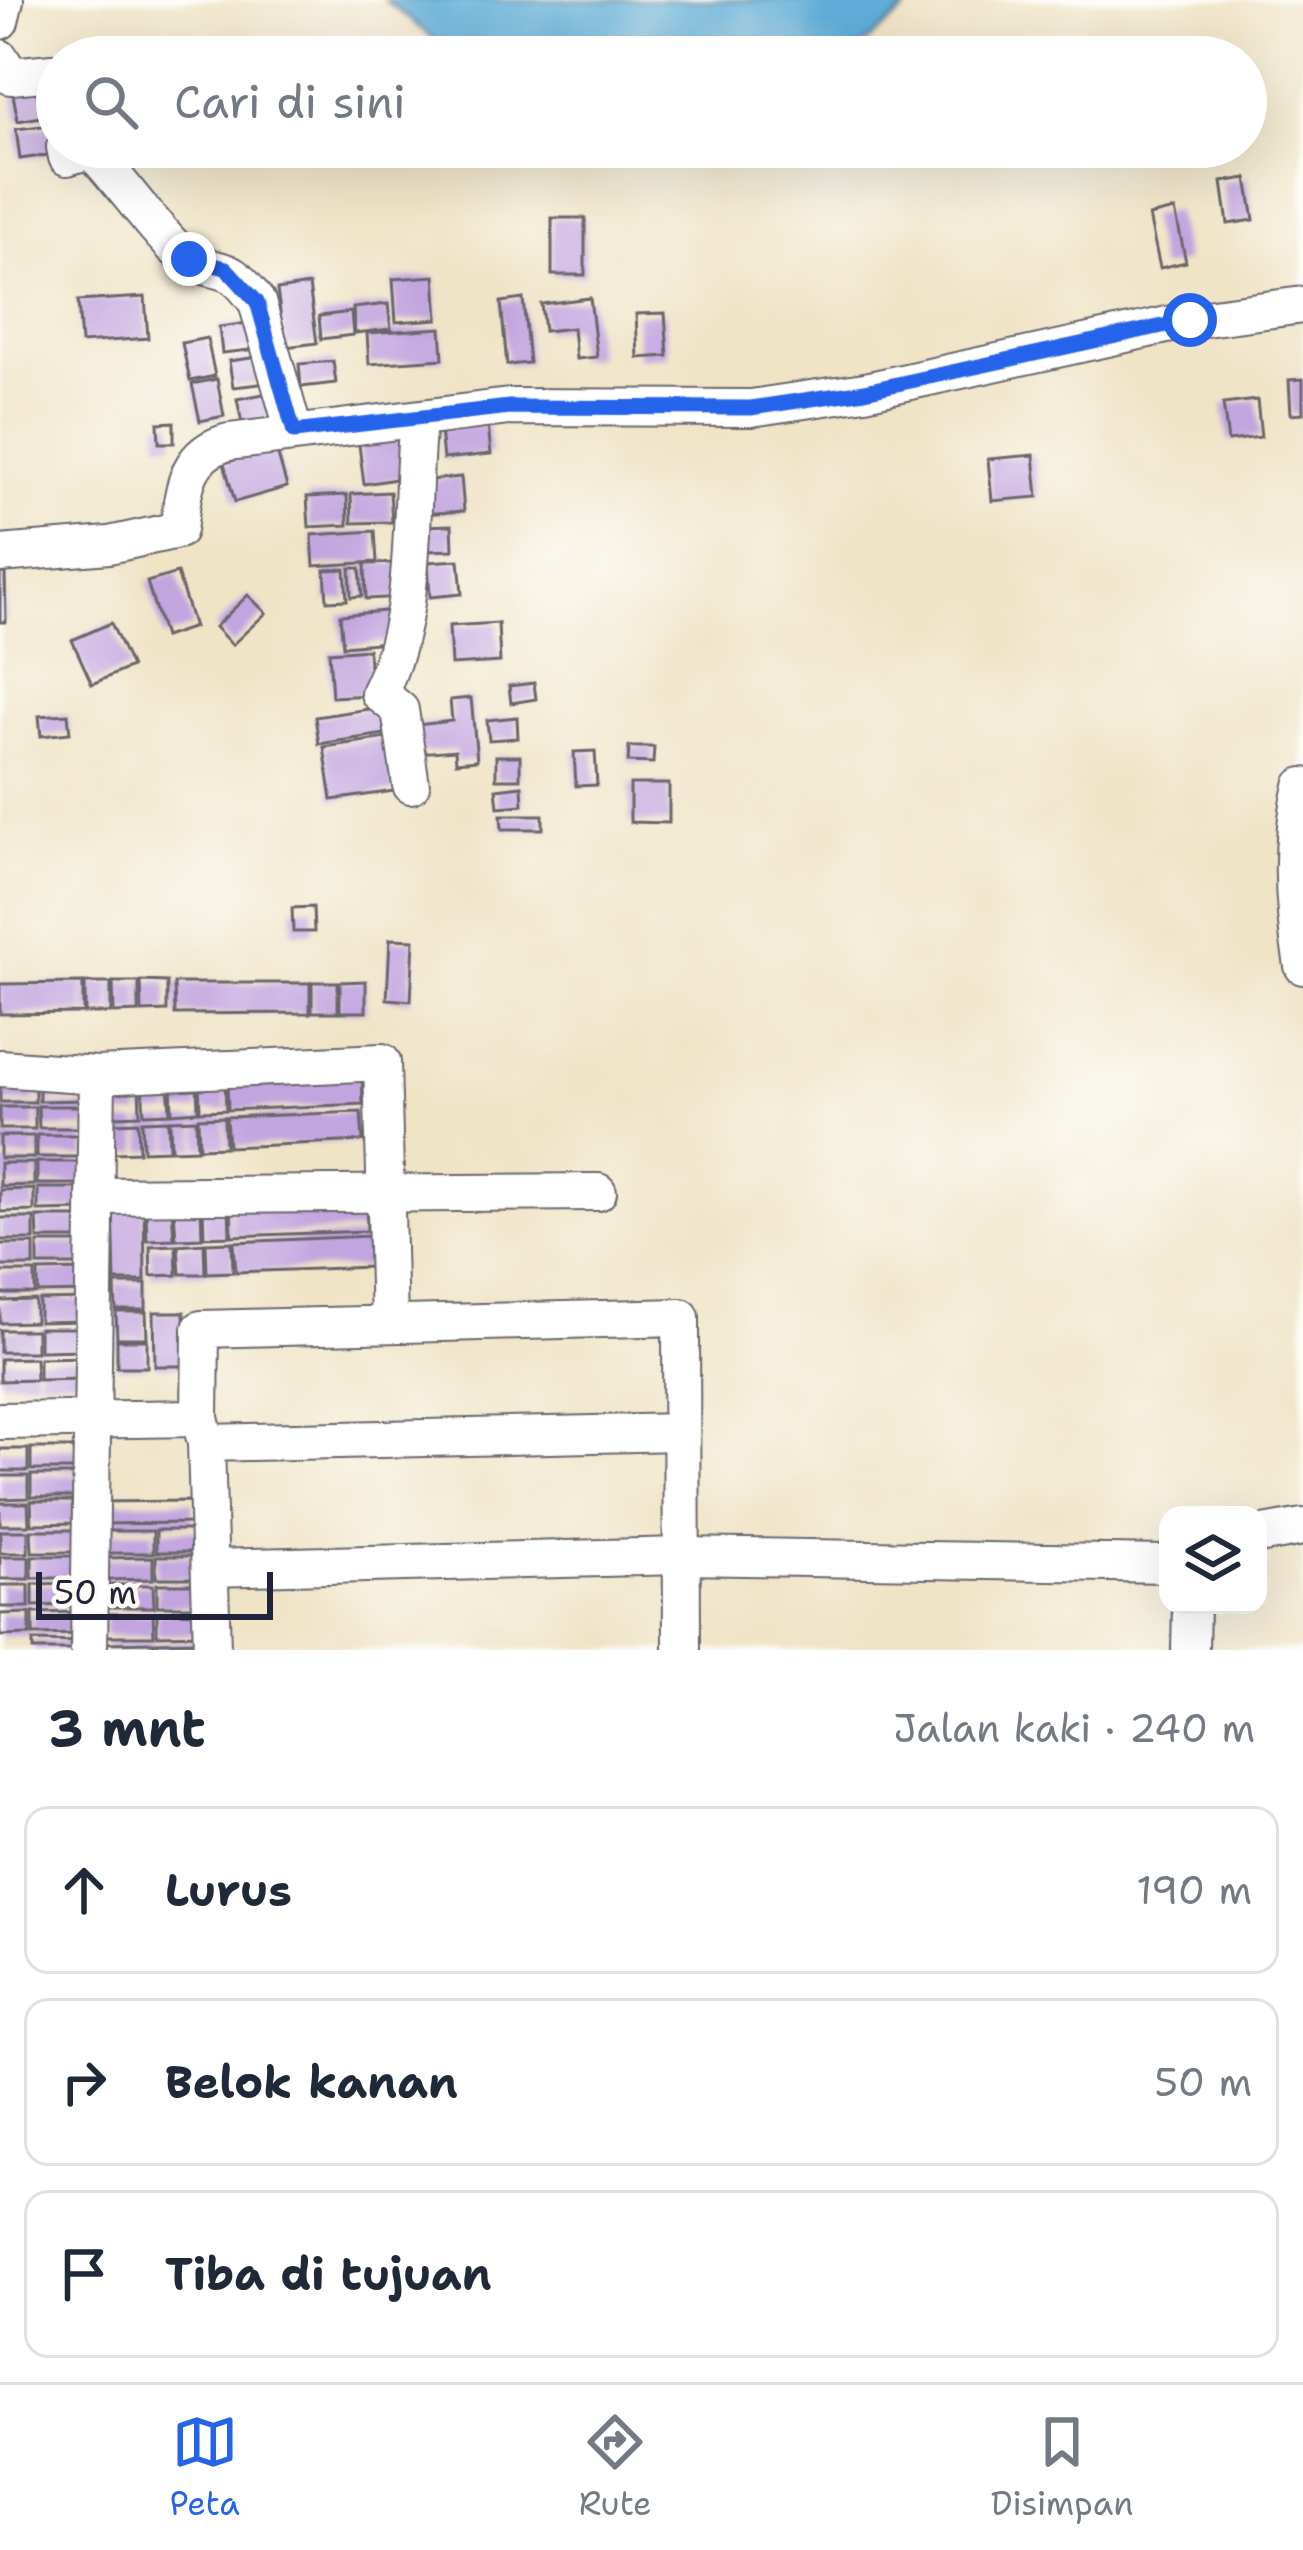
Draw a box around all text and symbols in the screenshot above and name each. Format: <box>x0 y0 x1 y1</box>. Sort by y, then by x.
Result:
search box <box>36 36 1267 168</box>
icon: search <box>78 69 144 135</box>
text: Cari di sini <box>174 72 406 132</box>
route end <box>162 232 216 286</box>
route start <box>1163 293 1217 347</box>
map controls <box>1159 1506 1267 1614</box>
button: layers <box>1159 1506 1267 1614</box>
scale bar <box>36 1566 273 1619</box>
text: 50 m <box>54 1570 137 1615</box>
text: 3 mnt <box>48 1694 206 1762</box>
text: Jalan kaki · 240 m <box>893 1702 1255 1754</box>
icon: ahead <box>51 1857 117 1923</box>
text: Lurus <box>165 1860 292 1920</box>
text: 190 m <box>1136 1864 1252 1916</box>
icon: right <box>51 2049 117 2115</box>
text: Belok kanan <box>165 2052 458 2112</box>
text: 50 m <box>1154 2056 1252 2108</box>
icon: arrive <box>51 2241 117 2307</box>
text: Tiba di tujuan <box>165 2244 492 2304</box>
tab: Peta <box>170 2409 240 2526</box>
tab: Rute <box>579 2409 652 2526</box>
tab: Disimpan <box>991 2409 1134 2526</box>

